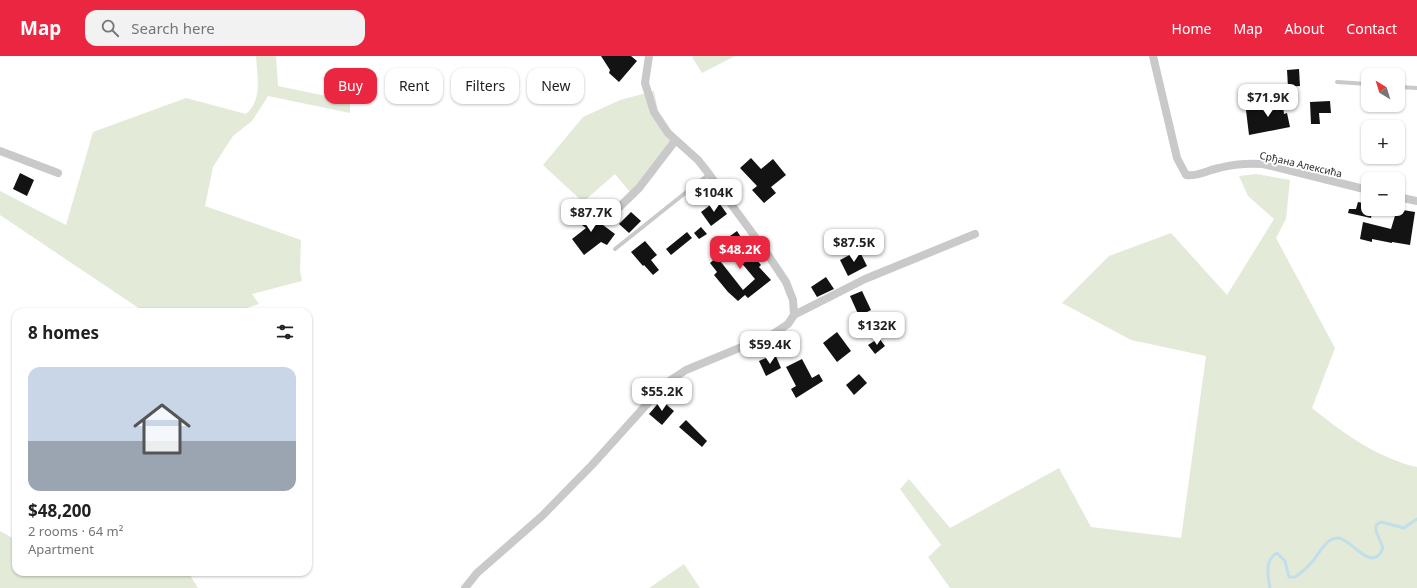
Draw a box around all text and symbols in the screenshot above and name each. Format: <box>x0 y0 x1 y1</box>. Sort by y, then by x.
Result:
search box <box>85 10 365 46</box>
text: Map <box>20 15 61 41</box>
icon: search <box>99 17 121 39</box>
text: Search here <box>131 18 215 38</box>
text: Home <box>1172 19 1211 38</box>
text: Map <box>1233 19 1263 38</box>
text: About <box>1285 19 1324 38</box>
text: Contact <box>1346 19 1397 38</box>
chip: Buy <box>324 68 377 104</box>
chip: Rent <box>385 68 443 104</box>
chip: Filters <box>451 68 519 104</box>
chip: New <box>527 68 584 104</box>
north arrow <box>1361 68 1405 112</box>
map controls <box>1361 68 1405 216</box>
pin: $71.9K <box>1235 84 1301 118</box>
text: $71.9K <box>1247 88 1289 106</box>
button: + <box>1361 120 1405 164</box>
street label: Срђана Алексића <box>1258 148 1344 180</box>
button: − <box>1361 172 1405 216</box>
pin: $104K <box>686 179 742 213</box>
text: $104K <box>695 183 733 201</box>
pin: $87.7K <box>558 199 624 233</box>
text: $87.7K <box>570 203 612 221</box>
pin: $87.5K <box>821 229 887 263</box>
text: $87.5K <box>833 233 875 251</box>
pin: $48.2K <box>707 236 773 270</box>
text: $48.2K <box>719 240 761 258</box>
pin: $132K <box>849 312 905 346</box>
text: $132K <box>858 316 896 334</box>
text: 8 homes <box>28 321 99 344</box>
icon: filters <box>274 321 296 343</box>
pin: $59.4K <box>737 331 803 365</box>
text: $59.4K <box>749 335 791 353</box>
pin: $55.2K <box>629 378 695 412</box>
text: $55.2K <box>641 382 683 400</box>
icon: home <box>126 393 198 465</box>
text: $48,200 <box>28 499 91 522</box>
text: 2 rooms · 64 m² <box>28 522 123 540</box>
text: Apartment <box>28 540 94 558</box>

